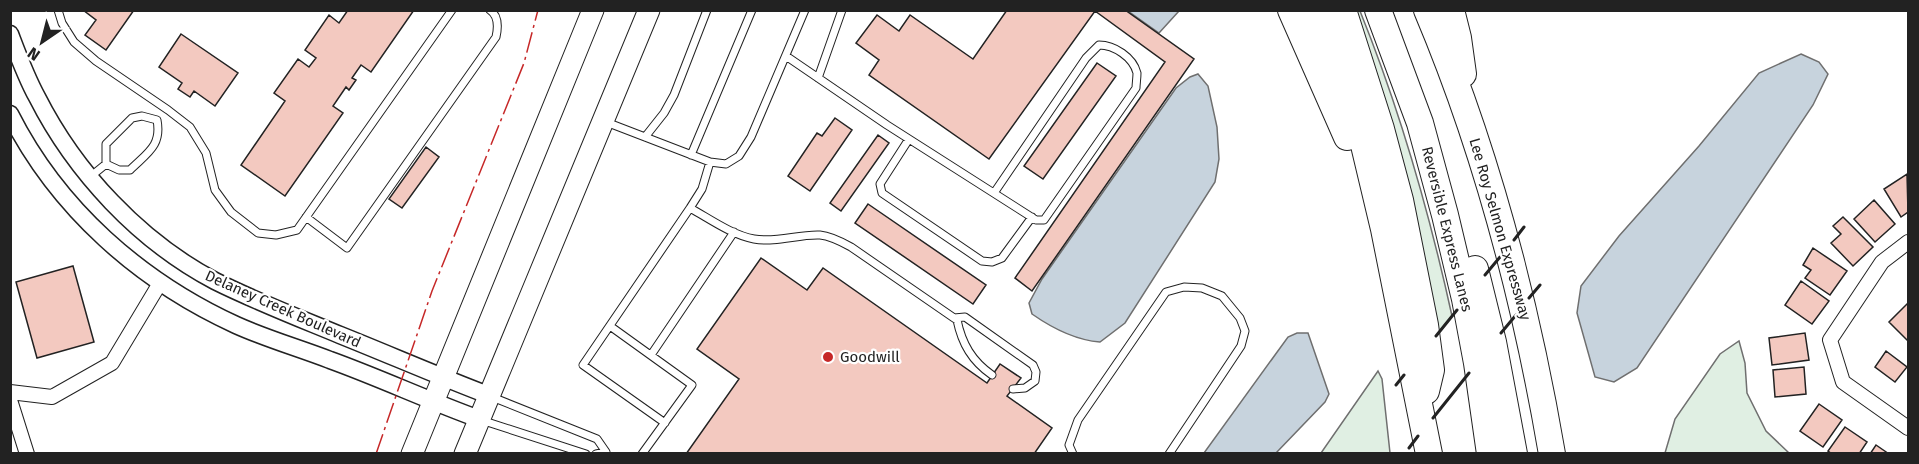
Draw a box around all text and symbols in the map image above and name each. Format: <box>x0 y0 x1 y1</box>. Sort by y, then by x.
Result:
north arrow <box>12 12 72 72</box>
text: N <box>24 43 43 65</box>
street label: Lee Roy Selmon Expressway <box>1465 136 1535 323</box>
street label: Reversible Express Lanes <box>1418 145 1476 313</box>
street label: Delaney Creek Boulevard <box>202 266 364 352</box>
place label: Goodwill <box>840 348 900 366</box>
marker: Goodwill <box>821 350 835 364</box>

